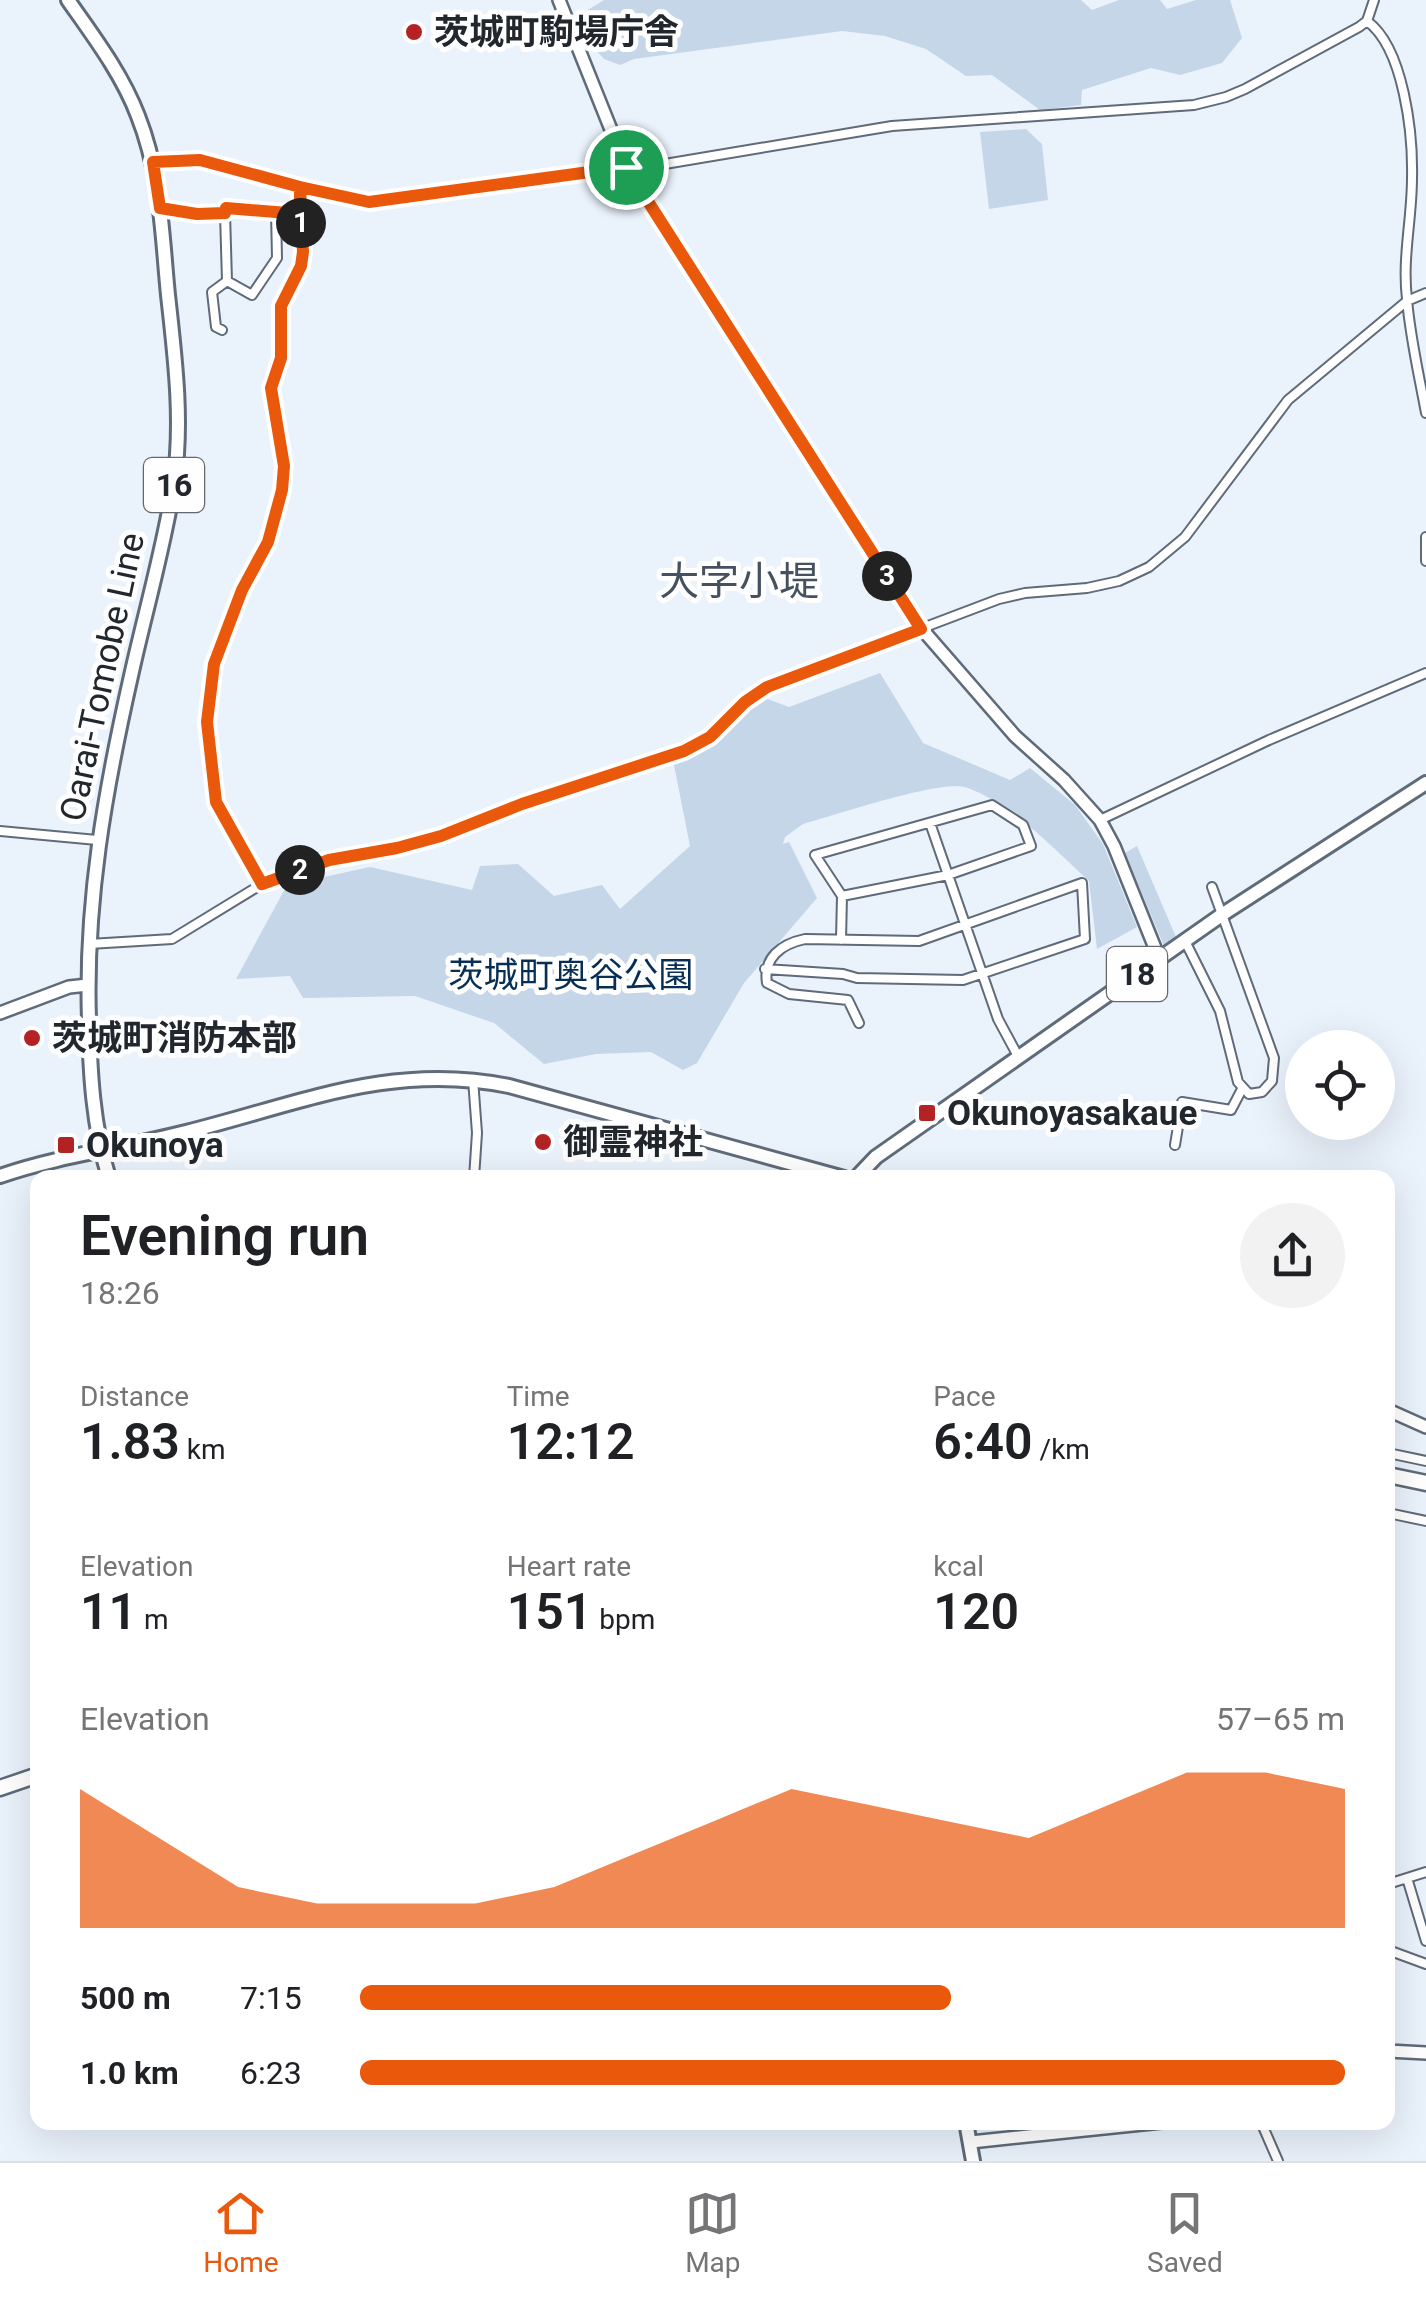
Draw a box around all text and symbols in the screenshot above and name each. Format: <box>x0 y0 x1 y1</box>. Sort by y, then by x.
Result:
place label: 茨城町駒場庁舎 <box>434 12 679 53</box>
marker: 茨城町駒場庁舎 <box>403 21 425 43</box>
pin <box>584 125 669 210</box>
icon: arrive <box>599 140 654 195</box>
pin: 1 <box>276 198 326 248</box>
text: 1 <box>293 206 309 239</box>
road number: 16 <box>144 458 204 512</box>
street label: Oarai-Tomobe Line <box>52 529 153 825</box>
pin: 3 <box>862 551 912 601</box>
district label: 大字小堤 <box>659 558 819 605</box>
text: 3 <box>879 559 895 592</box>
pin: 2 <box>275 845 325 895</box>
text: 2 <box>292 853 308 886</box>
road number: 18 <box>1107 947 1167 1001</box>
park label: 茨城町奥谷公園 <box>448 955 694 996</box>
place label: 茨城町消防本部 <box>52 1018 297 1059</box>
marker: 茨城町消防本部 <box>21 1027 43 1049</box>
map controls <box>1285 1030 1395 1140</box>
button: locate <box>1285 1030 1395 1140</box>
place label: Okunoyasakaue <box>947 1093 1197 1134</box>
marker: Okunoyasakaue <box>916 1102 938 1124</box>
place label: 御霊神社 <box>563 1122 703 1163</box>
place label: Okunoya <box>86 1125 224 1166</box>
marker: 御霊神社 <box>532 1131 554 1153</box>
marker: Okunoya <box>55 1134 77 1156</box>
button: share <box>1240 1203 1345 1308</box>
text: Evening run <box>80 1204 369 1268</box>
text: 18:26 <box>80 1274 160 1312</box>
text: Distance <box>80 1380 189 1413</box>
text: Time <box>507 1380 570 1413</box>
text: Pace <box>933 1380 996 1413</box>
text: 1.83 <box>80 1413 180 1471</box>
text: 12:12 <box>507 1413 635 1471</box>
text: 6:40 <box>933 1413 1033 1471</box>
text: km <box>180 1433 226 1466</box>
text: /km <box>1033 1433 1090 1466</box>
text: Elevation <box>80 1550 193 1583</box>
text: Heart rate <box>507 1550 631 1583</box>
text: kcal <box>933 1550 984 1583</box>
text: 11 <box>80 1583 137 1641</box>
text: 151 <box>507 1583 592 1641</box>
text: 120 <box>933 1583 1019 1641</box>
text: m <box>137 1603 169 1636</box>
text: bpm <box>592 1603 655 1636</box>
text: Elevation <box>80 1700 210 1738</box>
text: 57–65 m <box>1216 1700 1345 1738</box>
text: 500 m <box>80 1979 171 2017</box>
text: 7:15 <box>240 1979 302 2017</box>
text: 1.0 km <box>80 2054 179 2092</box>
text: 6:23 <box>240 2054 302 2092</box>
tab: Home <box>203 2186 279 2279</box>
tab: Map <box>685 2186 741 2279</box>
tab: Saved <box>1147 2186 1223 2279</box>

